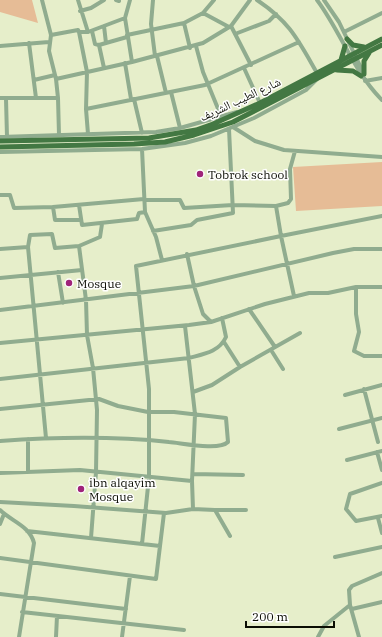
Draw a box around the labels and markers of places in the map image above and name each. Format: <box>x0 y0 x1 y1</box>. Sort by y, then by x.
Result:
place label: Tobrok school <box>208 167 288 182</box>
marker: Tobrok school <box>195 169 205 179</box>
place label: Mosque <box>77 276 121 291</box>
marker: Mosque <box>64 278 74 288</box>
place label: ibn alqayim Mosque <box>89 475 156 504</box>
marker: ibn alqayim Mosque <box>76 484 86 494</box>

